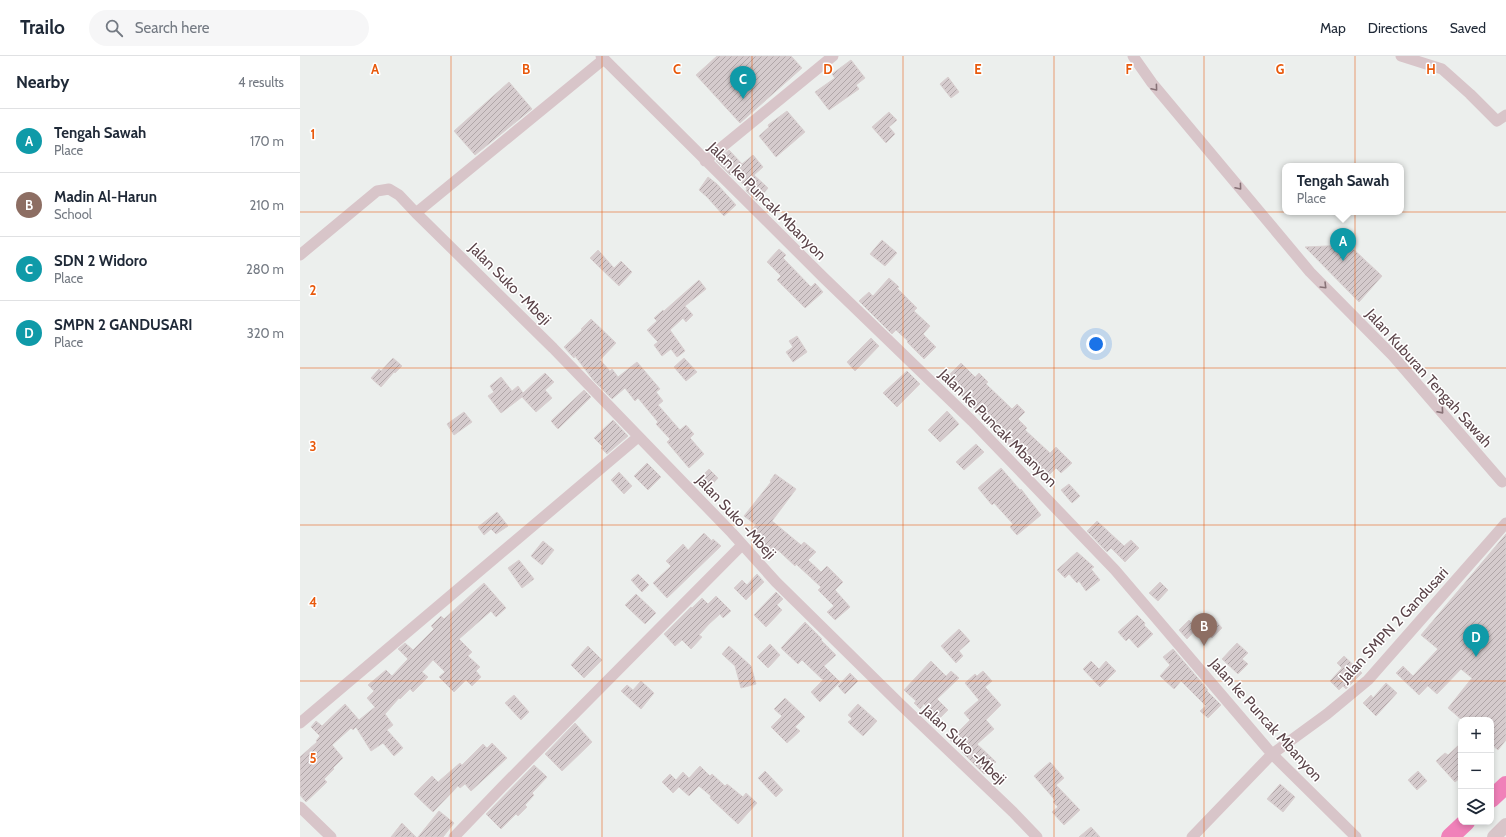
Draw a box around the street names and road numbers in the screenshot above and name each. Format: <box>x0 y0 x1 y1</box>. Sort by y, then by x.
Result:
street label: Jalan ke Puncak Mbanyon <box>704 138 830 264</box>
street label: Jalan Suko -Mbeji <box>465 239 555 329</box>
street label: Jalan Kuburan Tengah Sawah <box>1361 304 1496 451</box>
street label: Jalan ke Puncak Mbanyon <box>935 365 1061 491</box>
street label: Jalan Suko -Mbeji <box>692 470 780 563</box>
street label: Jalan SMPN 2 Gandusari <box>1335 564 1452 687</box>
street label: Jalan ke Puncak Mbanyon <box>1205 654 1326 785</box>
street label: Jalan Suko -Mbeji <box>917 701 1010 789</box>

